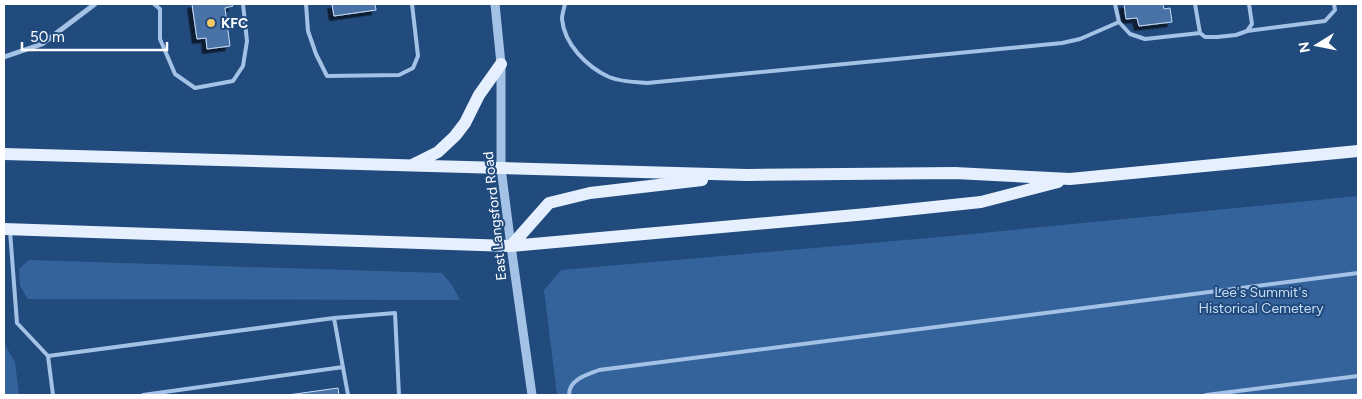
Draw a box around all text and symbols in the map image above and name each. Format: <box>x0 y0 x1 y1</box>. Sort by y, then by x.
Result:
place label: KFC <box>221 15 248 32</box>
marker: KFC <box>205 17 217 29</box>
scale bar <box>22 20 168 52</box>
north arrow <box>1292 20 1342 70</box>
text: 50 m <box>30 28 65 46</box>
text: N <box>1295 40 1314 54</box>
street label: East Langsford Road <box>480 151 510 281</box>
park label: Lee's Summit's Historical Cemetery <box>1198 284 1324 317</box>

